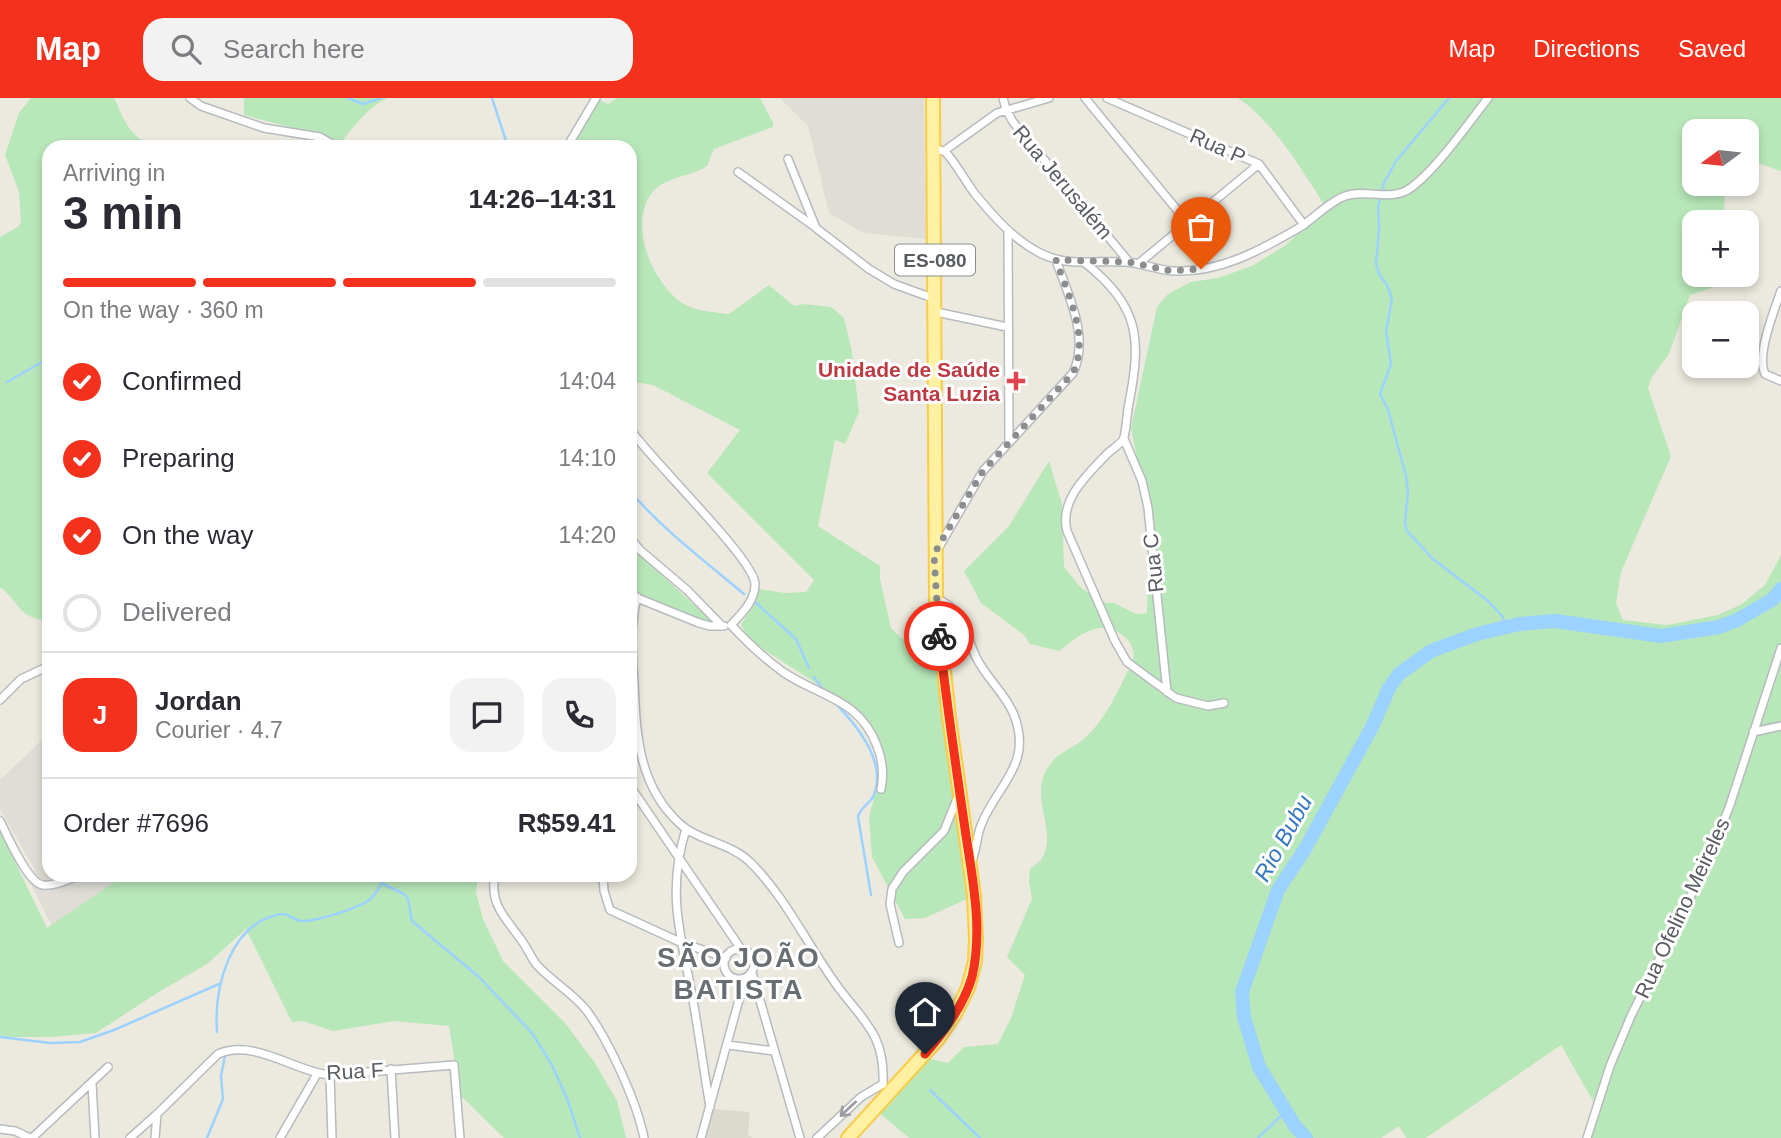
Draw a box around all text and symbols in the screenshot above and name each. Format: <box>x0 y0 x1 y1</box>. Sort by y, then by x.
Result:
search box <box>143 18 633 81</box>
text: Map <box>35 30 101 67</box>
icon: search <box>167 30 205 68</box>
text: Search here <box>223 34 365 64</box>
text: Map <box>1449 35 1495 62</box>
text: Directions <box>1533 35 1640 62</box>
text: Saved <box>1678 35 1746 62</box>
north arrow <box>1682 119 1759 196</box>
map controls <box>1682 119 1759 378</box>
street label: Rua Jerusalém <box>1009 121 1117 243</box>
street label: Rua P <box>1187 124 1249 168</box>
text: Arriving in <box>63 160 165 186</box>
text: 14:26–14:31 <box>469 184 616 214</box>
text: 3 min <box>63 187 183 239</box>
pin <box>1171 197 1231 269</box>
icon: bag <box>1182 208 1220 246</box>
button: + <box>1682 210 1759 287</box>
road number: ES-080 <box>895 244 975 276</box>
text: On the way · 360 m <box>63 297 264 323</box>
button: − <box>1682 301 1759 378</box>
place label: Unidade de Saúde Santa Luzia <box>818 358 1000 405</box>
icon: check <box>63 363 101 401</box>
text: Confirmed <box>122 366 242 396</box>
text: 14:04 <box>558 368 616 394</box>
marker: Unidade de Saúde Santa Luzia <box>1006 371 1026 391</box>
icon: check <box>63 440 101 478</box>
text: Preparing <box>122 443 235 473</box>
text: 14:10 <box>558 445 616 471</box>
icon: check <box>63 517 101 555</box>
text: On the way <box>122 520 254 550</box>
text: 14:20 <box>558 522 616 548</box>
street label: Rua C <box>1138 532 1168 594</box>
text: Delivered <box>122 597 232 627</box>
courier <box>904 601 974 671</box>
icon: bike <box>920 617 958 655</box>
button: chat <box>450 678 524 752</box>
button: phone <box>542 678 616 752</box>
text: Jordan <box>155 686 242 716</box>
text: J <box>93 700 107 730</box>
text: Courier · 4.7 <box>155 717 283 743</box>
water label: Rio Bubu <box>1249 790 1317 886</box>
text: Order #7696 <box>63 808 209 838</box>
text: R$59.41 <box>518 808 616 838</box>
street label: Rua Ofelino Meireles <box>1630 814 1734 1002</box>
district label: SÃO JOÃO BATISTA <box>657 942 821 1005</box>
pin <box>895 982 955 1054</box>
icon: home <box>906 993 944 1031</box>
street label: Rua F <box>326 1058 384 1084</box>
one-way arrow <box>840 1100 857 1117</box>

